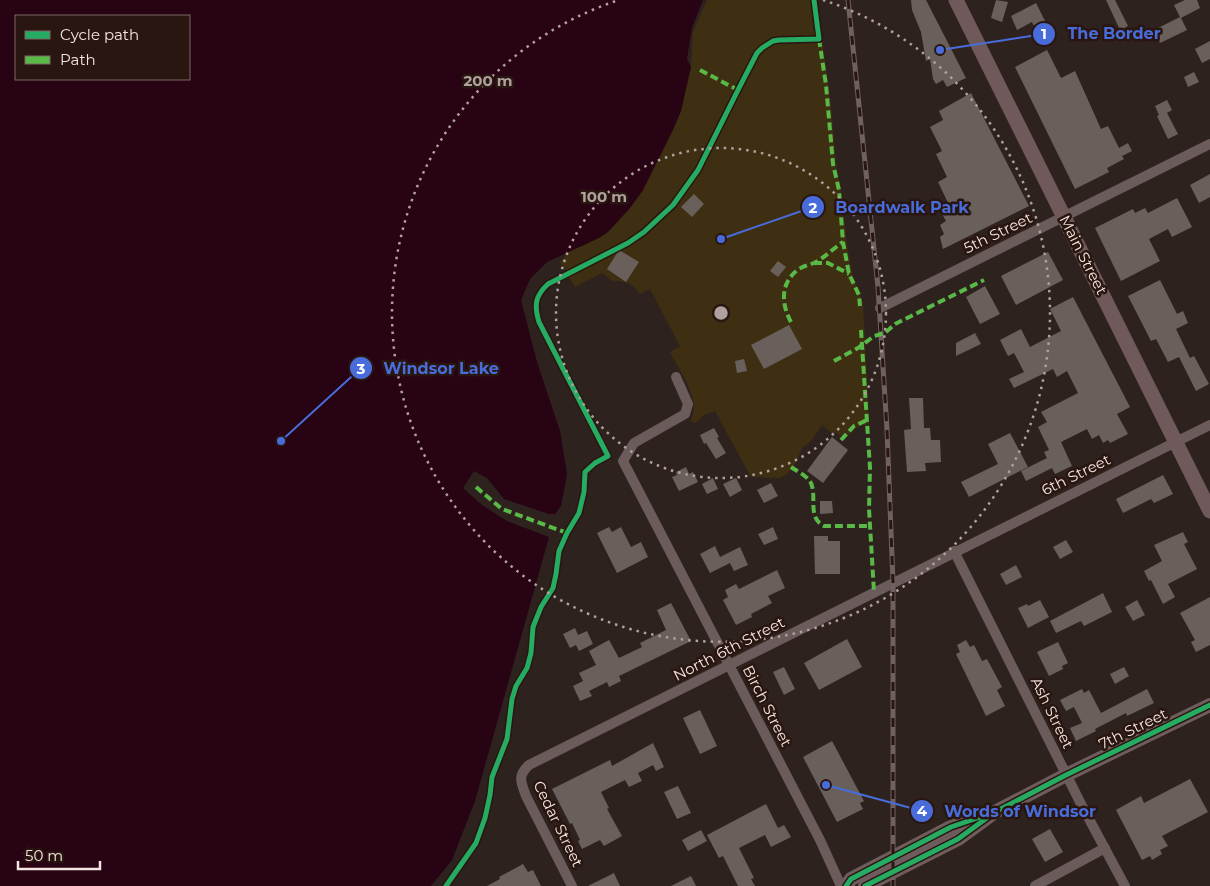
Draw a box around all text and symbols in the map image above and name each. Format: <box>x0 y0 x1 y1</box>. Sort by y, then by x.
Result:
legend <box>15 15 190 80</box>
callout: The Border <box>1032 18 1170 49</box>
text: 1 <box>1041 24 1047 43</box>
text: The Border <box>1067 24 1161 43</box>
text: Cycle path <box>60 25 139 44</box>
text: Path <box>60 50 96 69</box>
text: 200 m <box>463 71 513 90</box>
text: 100 m <box>581 187 627 206</box>
callout: Boardwalk Park <box>800 192 978 223</box>
text: 2 <box>809 198 818 217</box>
text: Boardwalk Park <box>835 198 969 217</box>
street label: 5th Street <box>960 208 1035 257</box>
street label: Main Street <box>1055 212 1112 298</box>
centre of rings <box>712 304 730 322</box>
callout: Windsor Lake <box>348 353 509 384</box>
text: 3 <box>356 359 366 378</box>
text: Windsor Lake <box>383 359 499 378</box>
street label: 6th Street <box>1038 450 1113 499</box>
street label: North 6th Street <box>670 612 788 685</box>
street label: Birch Street <box>739 662 796 750</box>
street label: Ash Street <box>1027 674 1078 752</box>
street label: 7th Street <box>1095 704 1170 753</box>
street label: Cedar Street <box>529 778 588 870</box>
callout: Words of Windsor <box>909 795 1106 826</box>
text: 4 <box>917 801 928 820</box>
text: Words of Windsor <box>944 802 1096 821</box>
scale bar <box>18 838 100 870</box>
text: 50 m <box>25 846 63 865</box>

